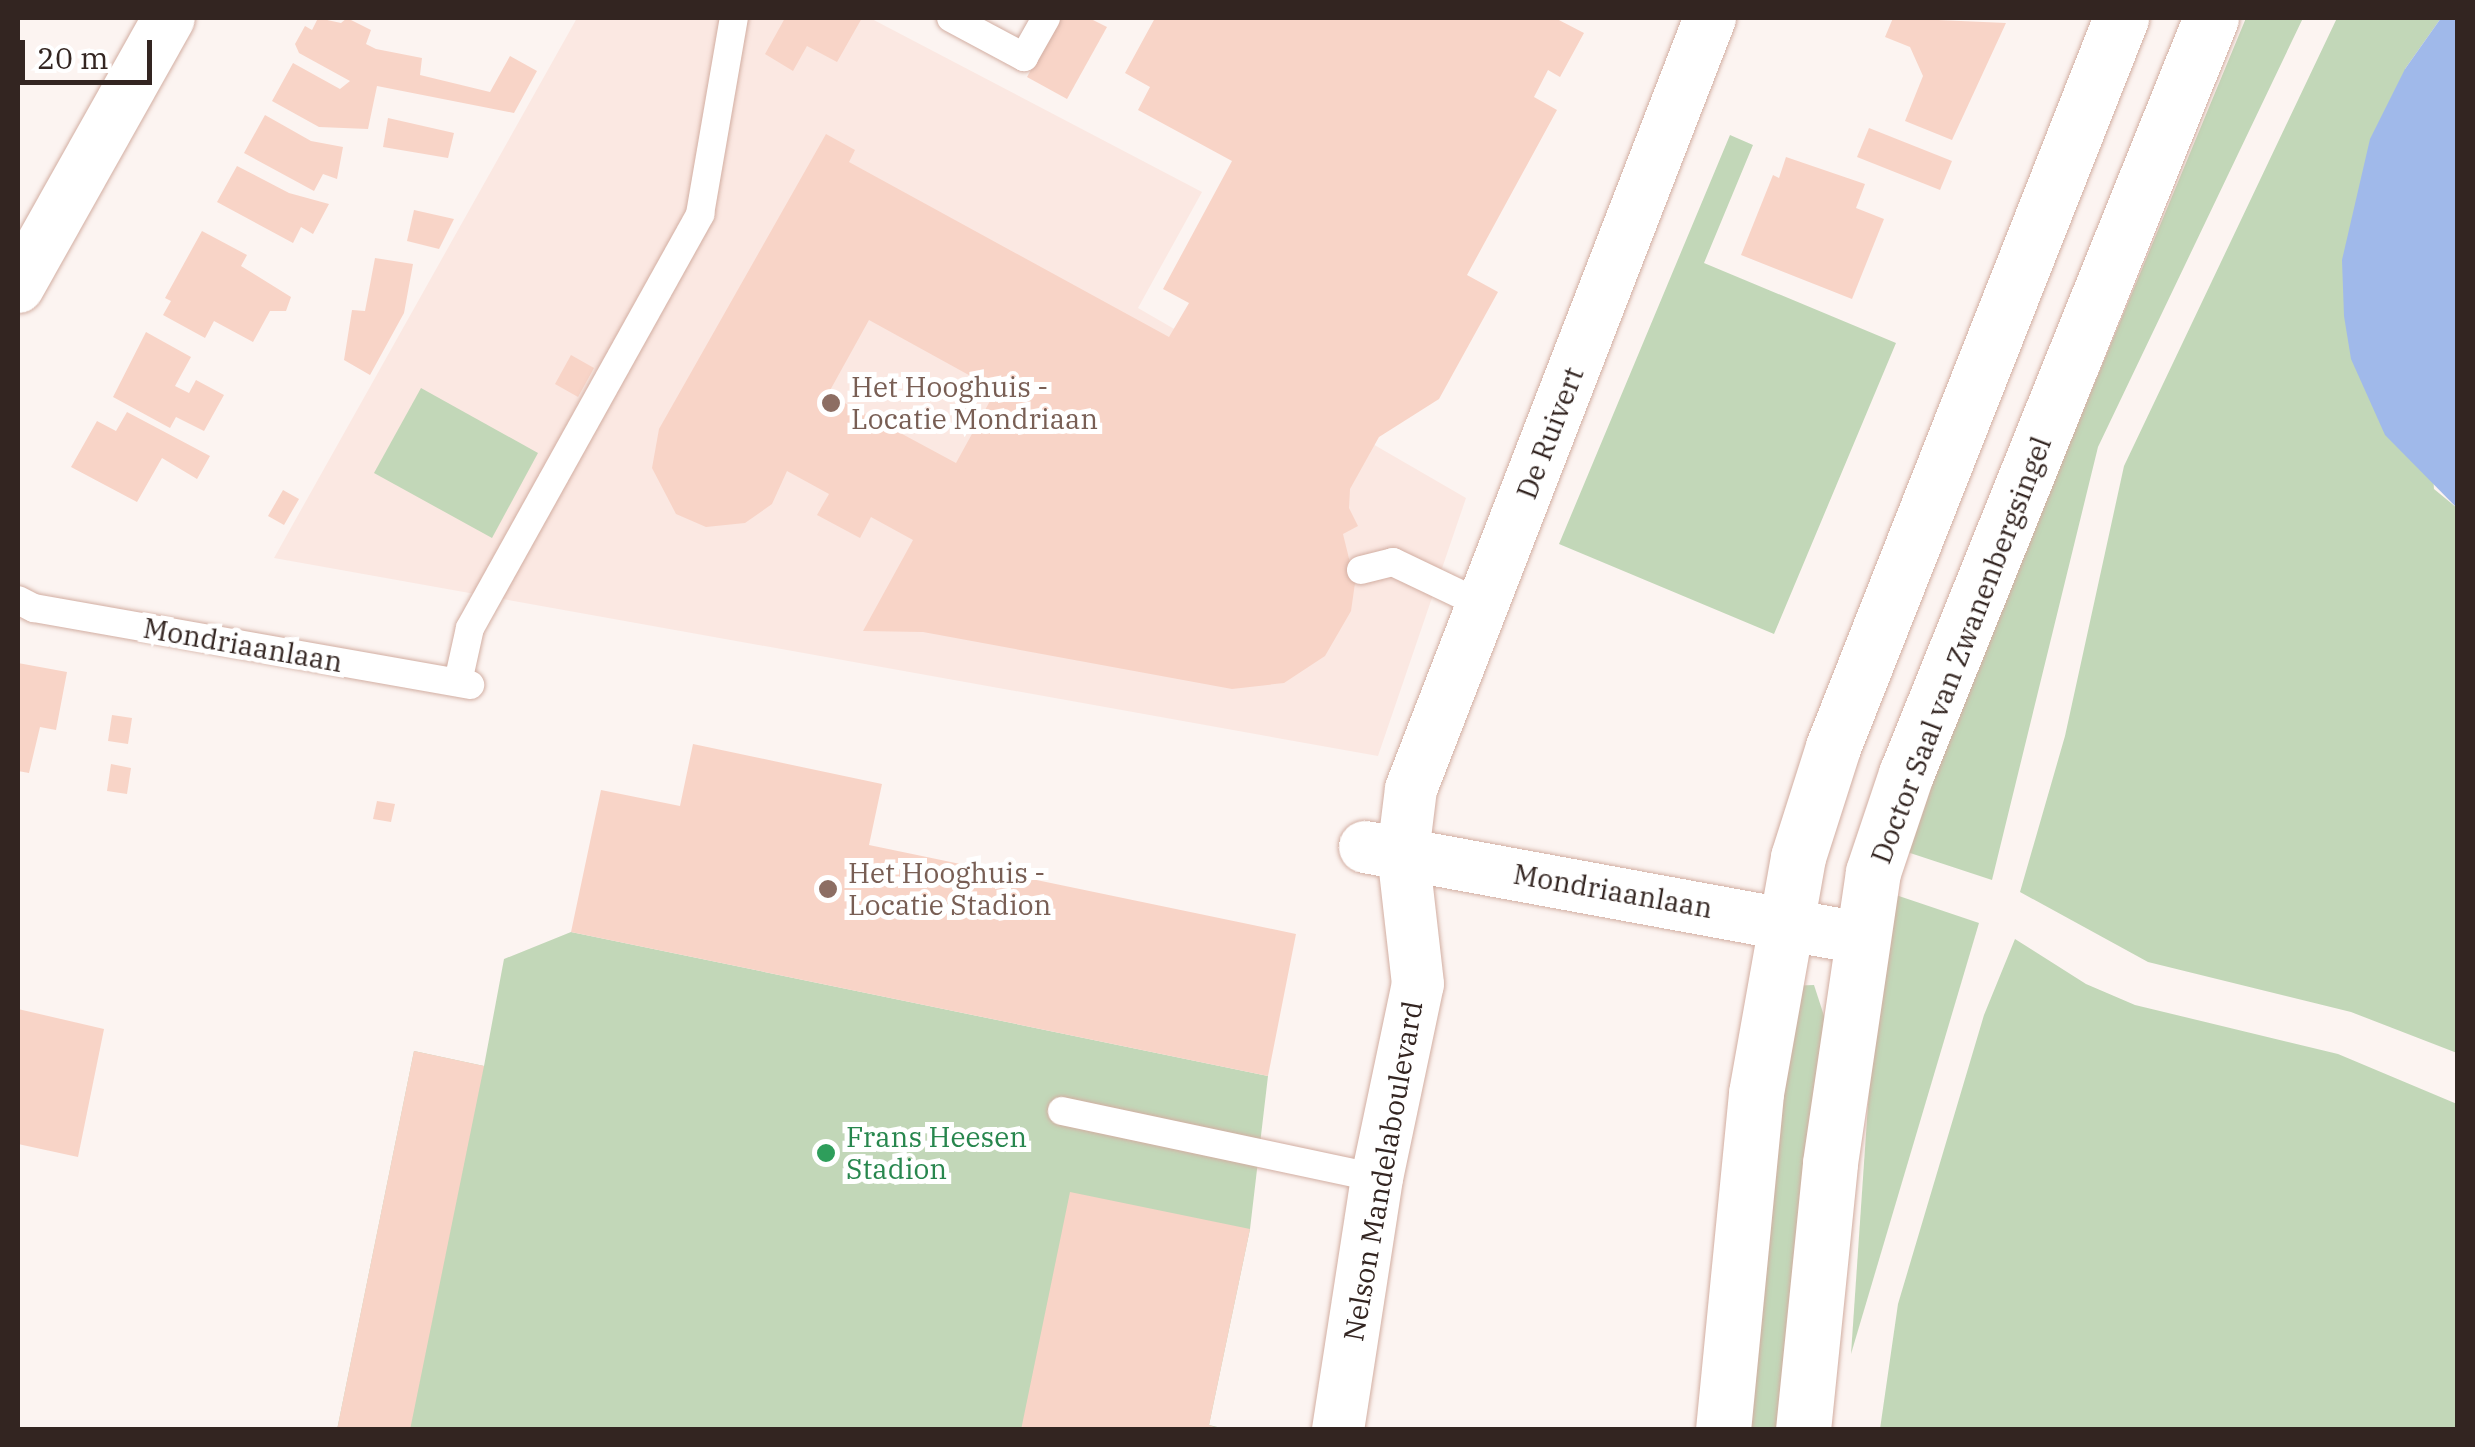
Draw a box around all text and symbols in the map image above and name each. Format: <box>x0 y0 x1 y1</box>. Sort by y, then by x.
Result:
scale bar <box>25 20 158 82</box>
text: 20 m <box>37 38 109 77</box>
street label: De Ruivert <box>1510 362 1590 504</box>
place label: Het Hooghuis - Locatie Mondriaan <box>851 370 1098 436</box>
marker: Het Hooghuis - Locatie Mondriaan <box>820 392 842 414</box>
street label: Doctor Saal van Zwanenbergsingel <box>1864 432 2058 868</box>
street label: Mondriaanlaan <box>141 611 345 679</box>
place label: Het Hooghuis - Locatie Stadion <box>848 856 1051 922</box>
street label: Mondriaanlaan <box>1511 857 1715 925</box>
marker: Het Hooghuis - Locatie Stadion <box>817 878 839 900</box>
street label: Nelson Mandelaboulevard <box>1337 998 1429 1344</box>
place label: Frans Heesen Stadion <box>846 1120 1027 1186</box>
marker: Frans Heesen Stadion <box>815 1142 837 1164</box>

